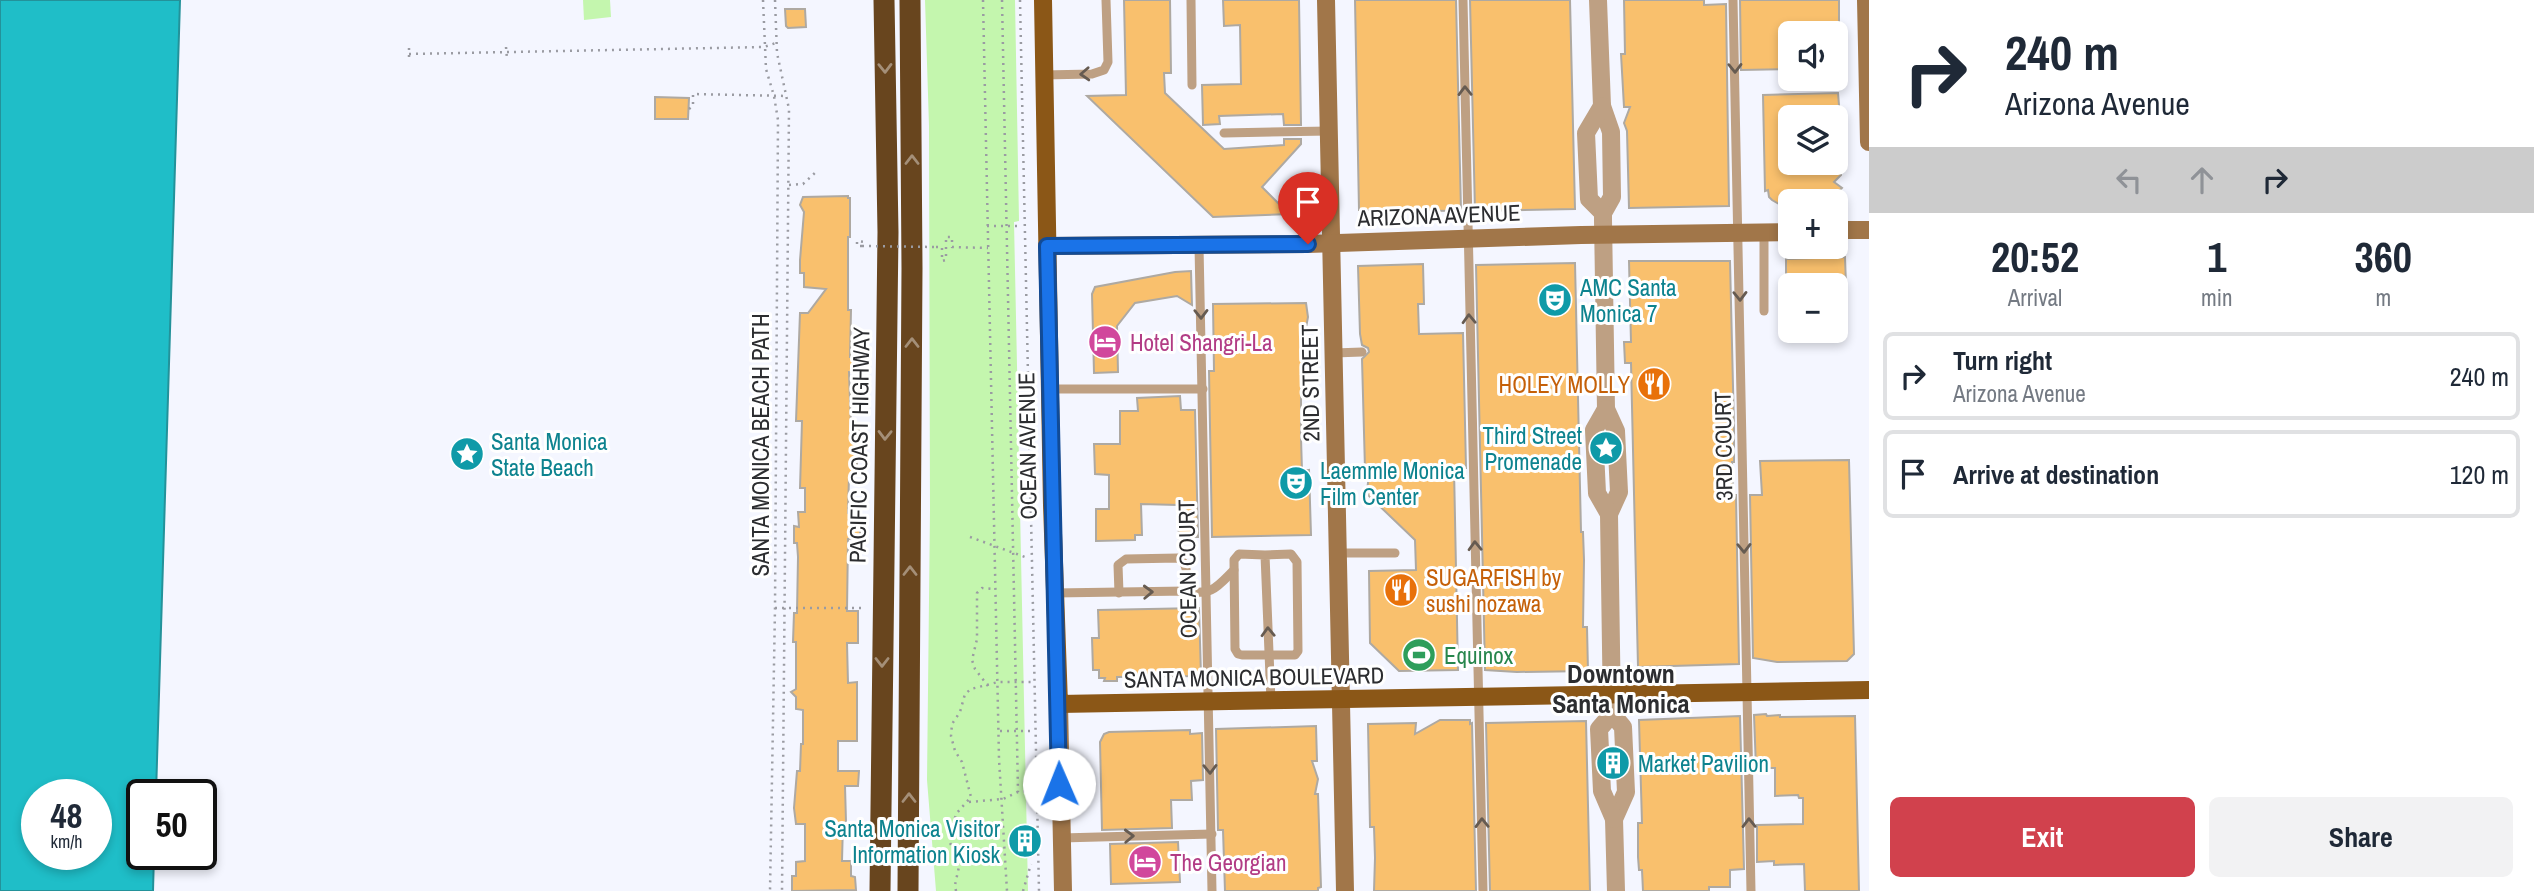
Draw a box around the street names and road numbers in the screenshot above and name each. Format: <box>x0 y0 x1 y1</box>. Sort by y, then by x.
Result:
street label: ARIZONA AVENUE <box>1356 197 1521 233</box>
street label: SANTA MONICA BEACH PATH <box>745 313 776 577</box>
street label: 2ND STREET <box>1293 324 1327 442</box>
street label: PACIFIC COAST HIGHWAY <box>841 326 877 563</box>
street label: OCEAN AVENUE <box>1010 372 1044 520</box>
street label: 3RD COURT <box>1707 390 1739 501</box>
street label: OCEAN COURT <box>1170 499 1204 639</box>
street label: SANTA MONICA BOULEVARD <box>1124 659 1384 695</box>

